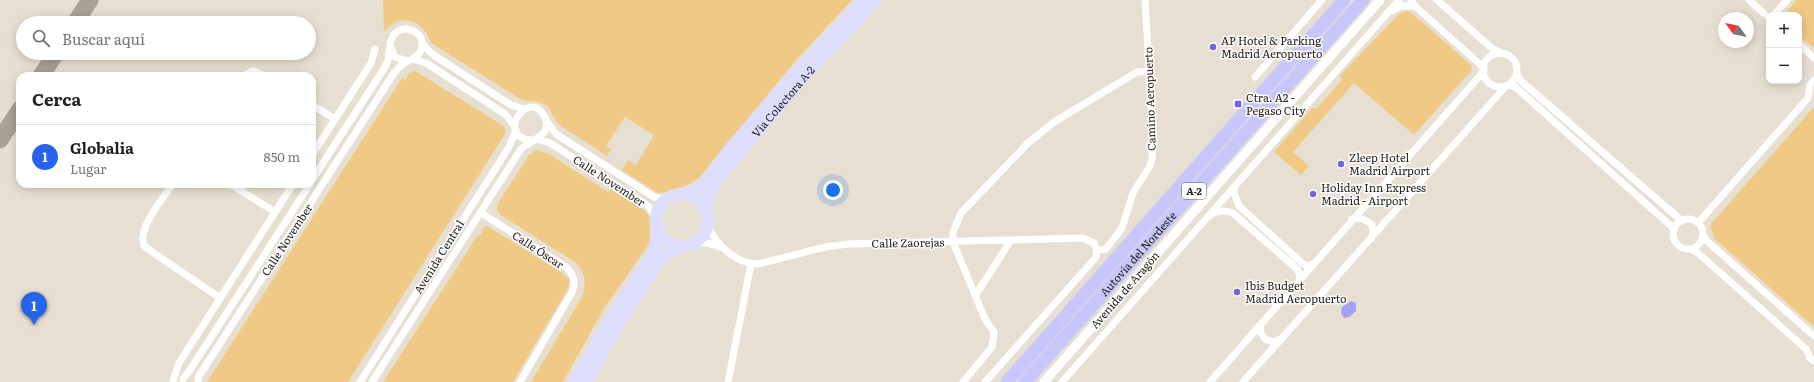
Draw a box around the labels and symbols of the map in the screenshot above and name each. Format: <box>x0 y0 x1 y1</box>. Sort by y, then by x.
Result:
north arrow <box>1718 12 1754 48</box>
place label: AP Hotel & Parking Madrid Aeropuerto <box>1221 32 1323 61</box>
marker: AP Hotel & Parking Madrid Aeropuerto <box>1208 42 1218 52</box>
street label: Camino Aeropuerto <box>1139 47 1159 151</box>
street label: Vía Colectora A-2 <box>747 61 818 140</box>
place label: Ctra. A2 - Pegaso City <box>1246 89 1306 118</box>
marker: Ctra. A2 - Pegaso City <box>1233 99 1243 109</box>
place label: Zleep Hotel Madrid Airport <box>1349 149 1430 178</box>
street label: Calle November <box>570 151 649 210</box>
marker: Zleep Hotel Madrid Airport <box>1336 159 1346 169</box>
place label: Holiday Inn Express Madrid - Airport <box>1321 179 1426 208</box>
your location <box>823 180 843 200</box>
road number: A-2 <box>1182 183 1206 199</box>
marker: Holiday Inn Express Madrid - Airport <box>1308 189 1318 199</box>
street label: Calle November <box>257 200 316 279</box>
street label: Autovía del Nordeste <box>1096 207 1180 299</box>
street label: Avenida Central <box>409 216 467 296</box>
street label: Calle Óscar <box>510 227 568 272</box>
street label: Calle Zaorejas <box>871 233 945 251</box>
street label: Avenida de Aragón <box>1086 247 1162 332</box>
place label: Ibis Budget Madrid Aeropuerto <box>1245 277 1347 306</box>
marker: Ibis Budget Madrid Aeropuerto <box>1232 287 1242 297</box>
pin: 1 <box>21 292 47 325</box>

